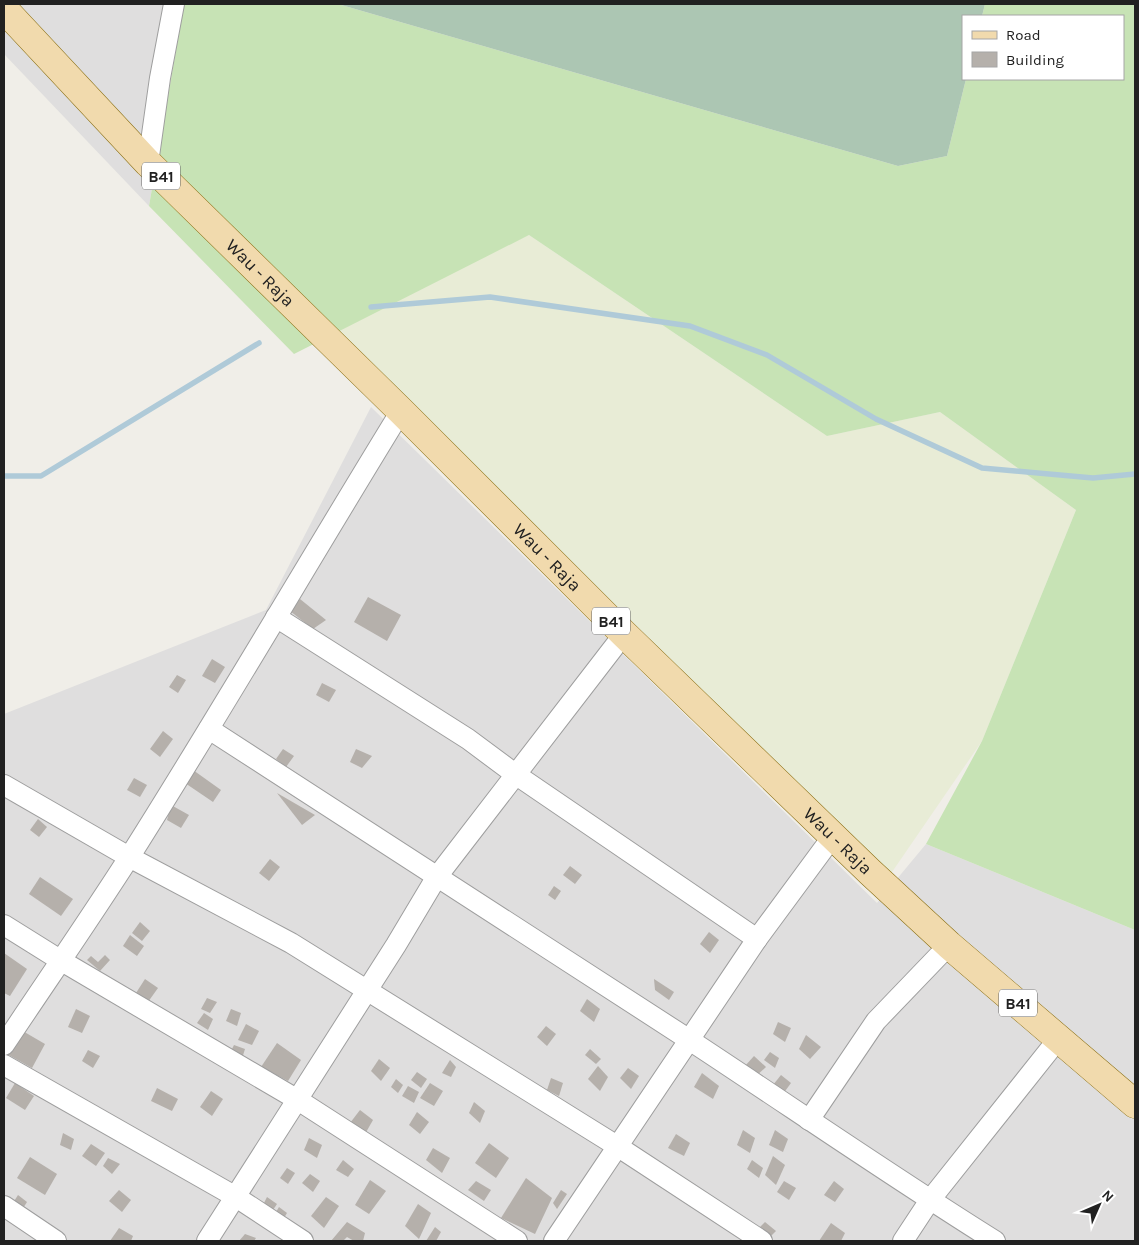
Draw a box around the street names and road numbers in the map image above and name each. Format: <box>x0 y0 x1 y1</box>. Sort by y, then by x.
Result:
road number: B41 <box>142 162 180 190</box>
street label: Wau - Raja <box>221 234 299 312</box>
street label: Wau - Raja <box>508 518 586 596</box>
road number: B41 <box>592 608 630 634</box>
street label: Wau - Raja <box>799 802 877 879</box>
road number: B41 <box>999 990 1037 1016</box>

